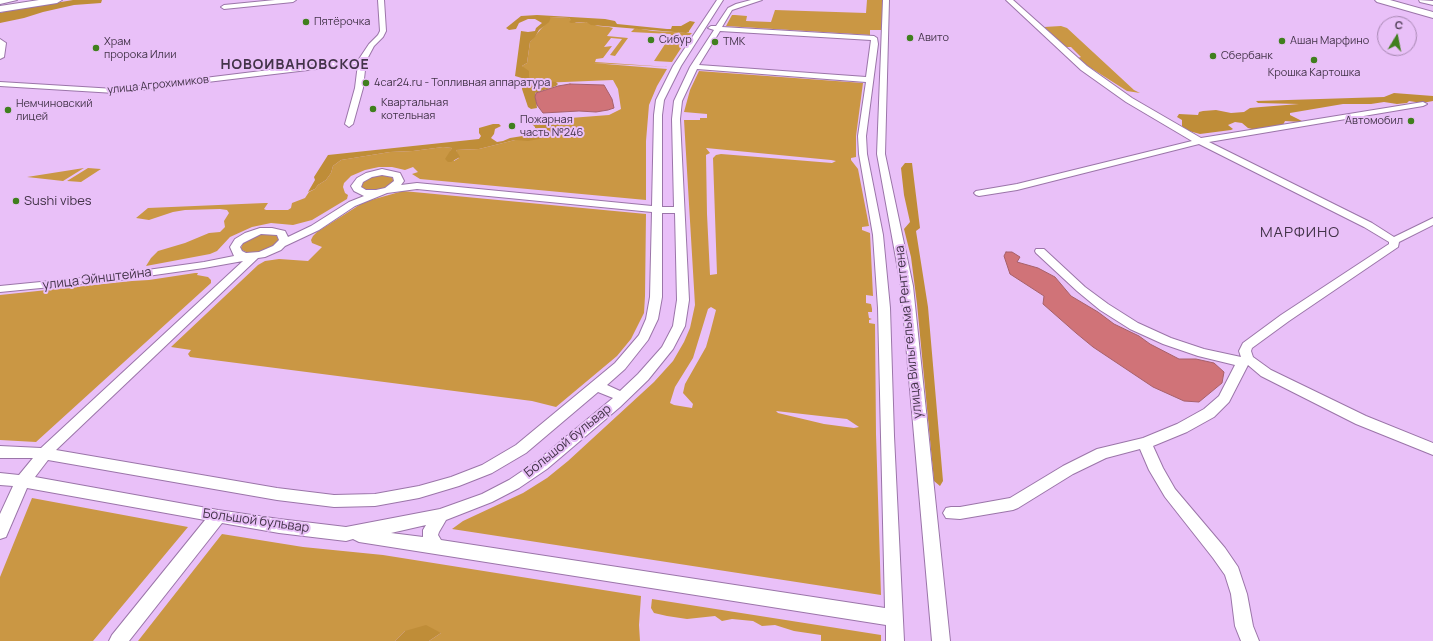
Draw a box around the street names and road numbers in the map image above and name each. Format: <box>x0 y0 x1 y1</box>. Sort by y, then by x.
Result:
street label: улица Агрохимиков <box>107 73 209 97</box>
street label: улица Вильгельма Рентгена <box>892 245 926 419</box>
street label: улица Эйнштейна <box>42 265 152 293</box>
street label: Большой бульвар <box>521 401 615 481</box>
street label: Большой бульвар <box>202 506 310 536</box>

